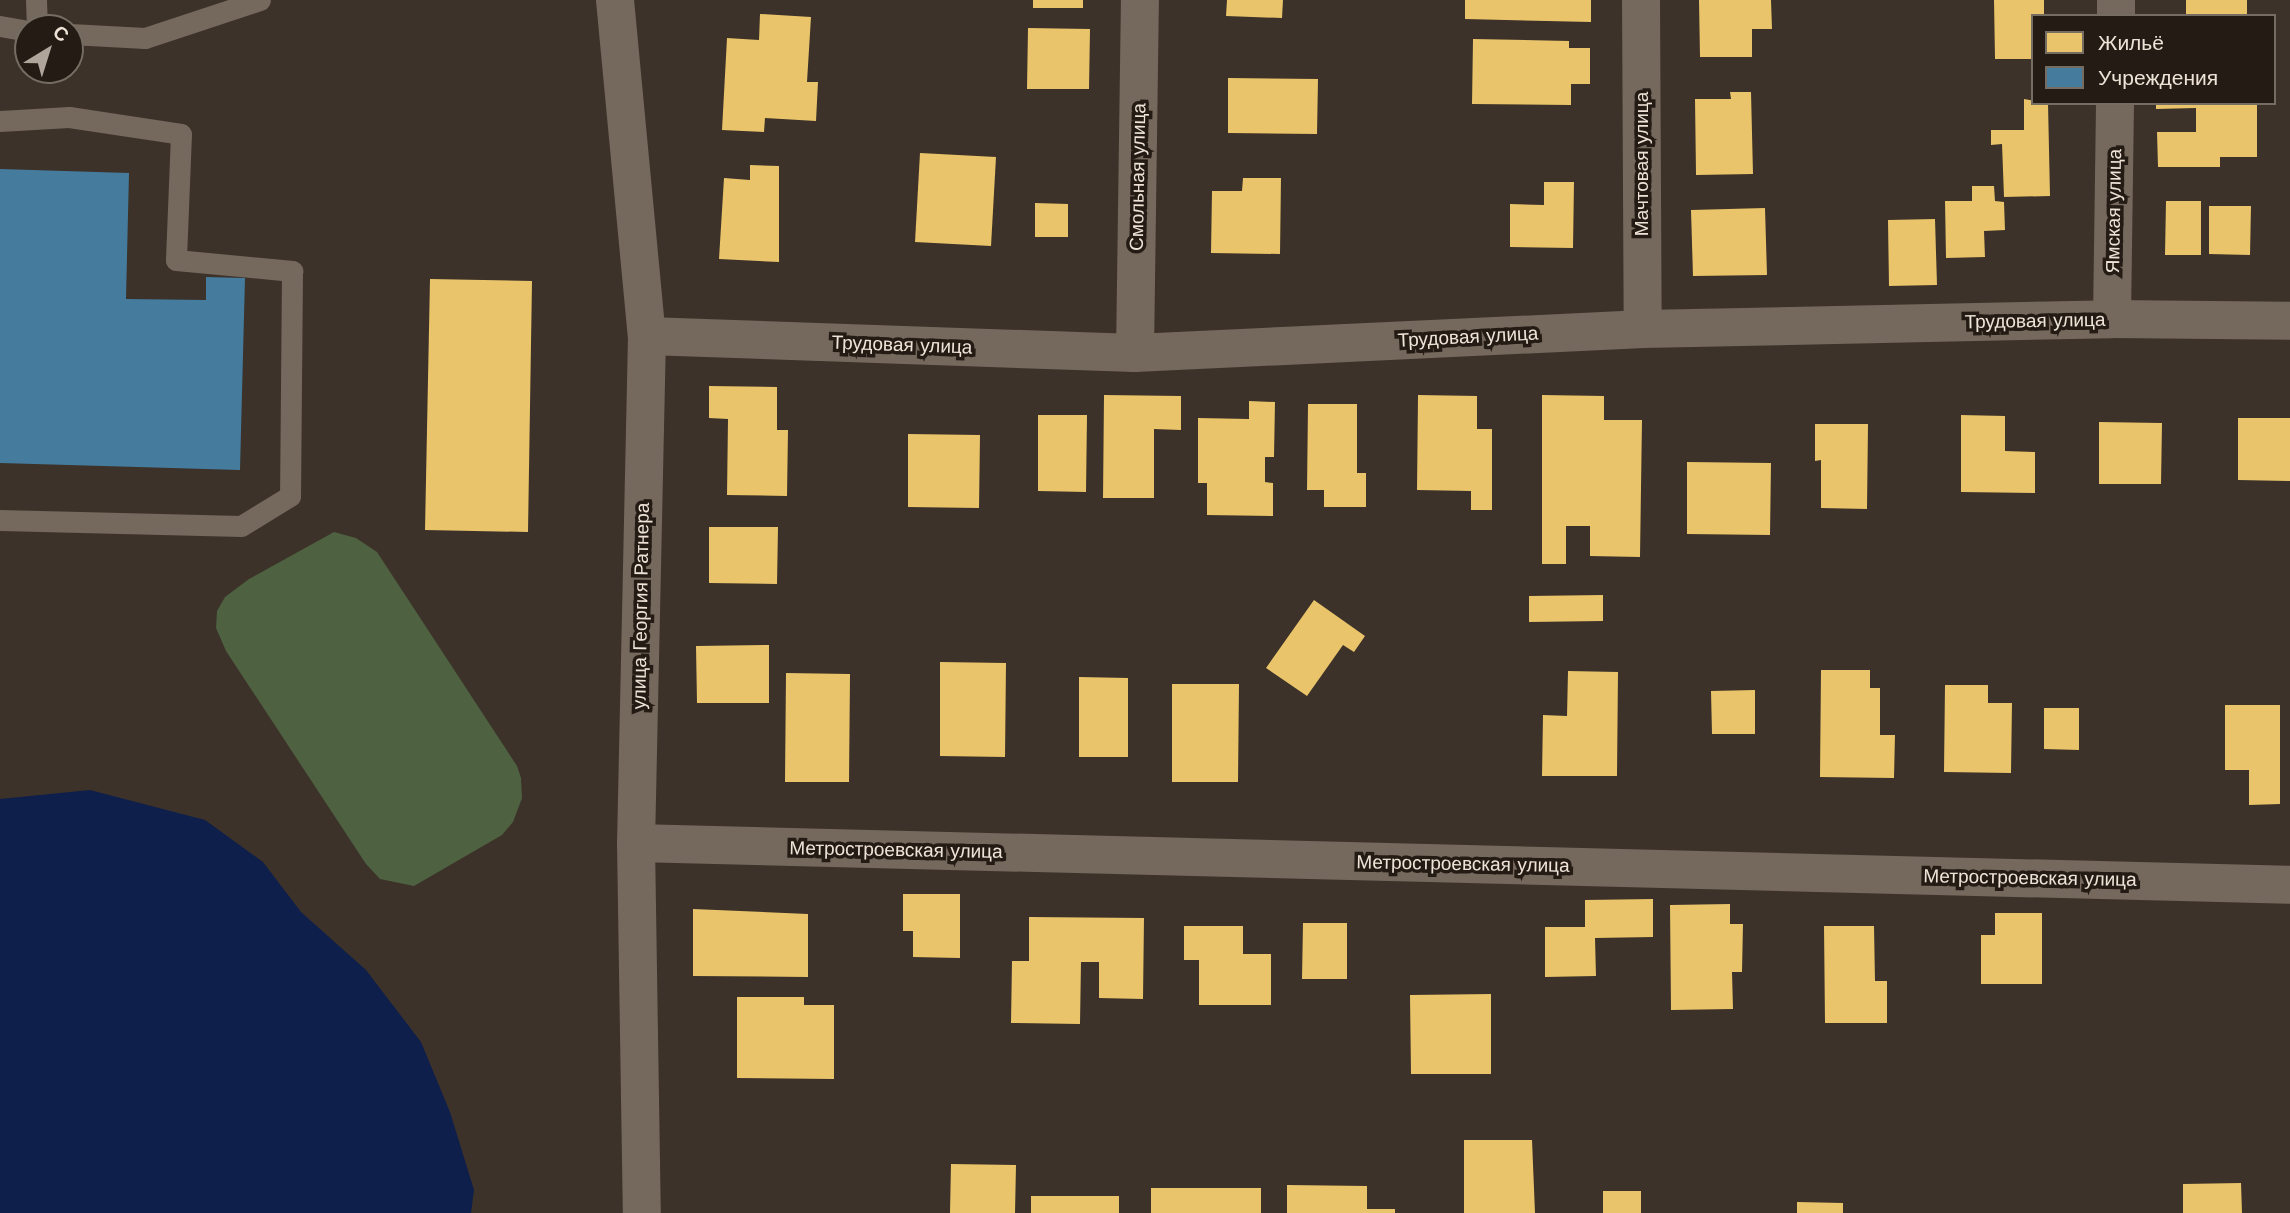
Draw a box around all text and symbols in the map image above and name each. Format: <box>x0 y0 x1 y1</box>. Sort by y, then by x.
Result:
north arrow <box>14 14 84 84</box>
legend <box>2031 14 2276 105</box>
text: С <box>49 20 73 47</box>
text: Жильё <box>2098 30 2164 55</box>
text: Учреждения <box>2098 65 2218 90</box>
street label: Мачтовая улица <box>1631 92 1653 236</box>
street label: Смольная улица <box>1125 103 1151 251</box>
street label: Ямская улица <box>2102 149 2126 273</box>
street label: Трудовая улица <box>1964 308 2106 334</box>
street label: Трудовая улица <box>1397 322 1539 352</box>
street label: Трудовая улица <box>831 331 973 359</box>
street label: улица Георгия Ратнера <box>628 502 654 710</box>
street label: Метростроевская улица <box>789 837 1003 863</box>
street label: Метростроевская улица <box>1356 851 1570 877</box>
street label: Метростроевская улица <box>1923 865 2137 891</box>

